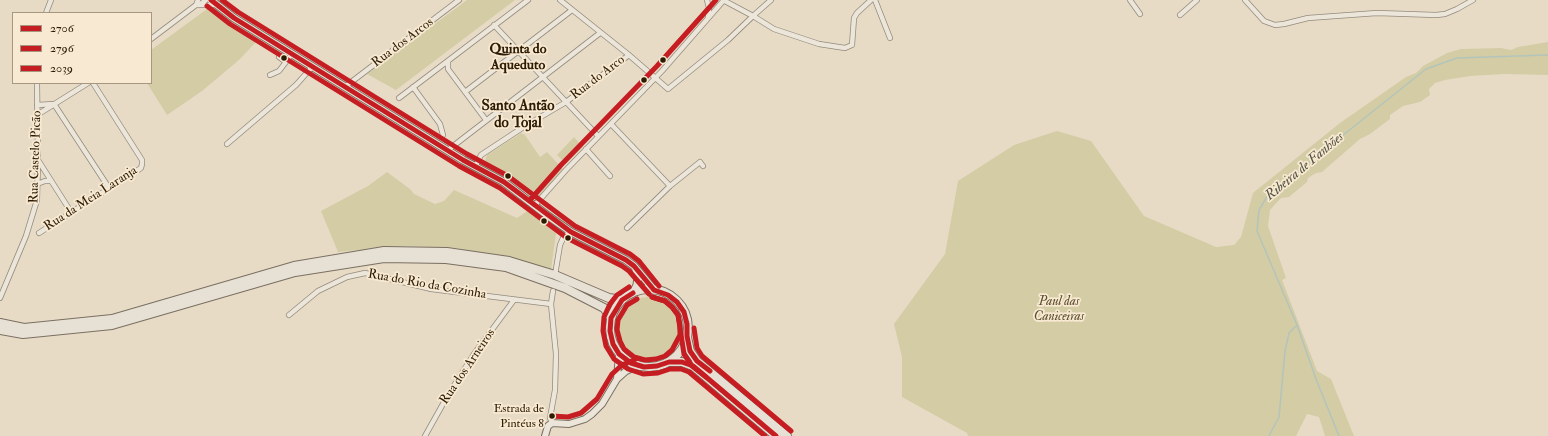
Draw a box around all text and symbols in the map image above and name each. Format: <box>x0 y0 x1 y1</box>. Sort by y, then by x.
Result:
legend <box>12 12 152 84</box>
street label: Rua dos Arcos <box>369 15 437 71</box>
text: 2706 <box>50 21 74 36</box>
text: 2796 <box>50 41 74 56</box>
district label: Quinta do Aqueduto <box>490 42 546 74</box>
unlabelled marker <box>279 53 289 63</box>
street label: Rua do Arco <box>568 53 628 103</box>
unlabelled marker <box>658 55 668 65</box>
text: 2039 <box>50 61 73 76</box>
unlabelled marker <box>639 75 649 85</box>
district label: Santo Antão do Tojal <box>482 98 554 133</box>
street label: Rua Castelo Picão <box>27 110 45 204</box>
water label: Ribeira de Fanhões <box>1262 129 1348 205</box>
street label: Rua da Meia Laranja <box>42 163 140 235</box>
unlabelled marker <box>503 171 513 181</box>
unlabelled marker <box>539 216 549 226</box>
unlabelled marker <box>563 233 573 243</box>
street label: Rua do Rio da Cozinha <box>367 267 487 303</box>
park label: Paul das Caniceiras <box>1034 294 1084 325</box>
street label: Rua dos Arneiros <box>437 326 499 408</box>
place label: Estrada de Pintéus 8 <box>494 402 544 430</box>
marker: Estrada de Pintéus 8 <box>547 411 557 421</box>

